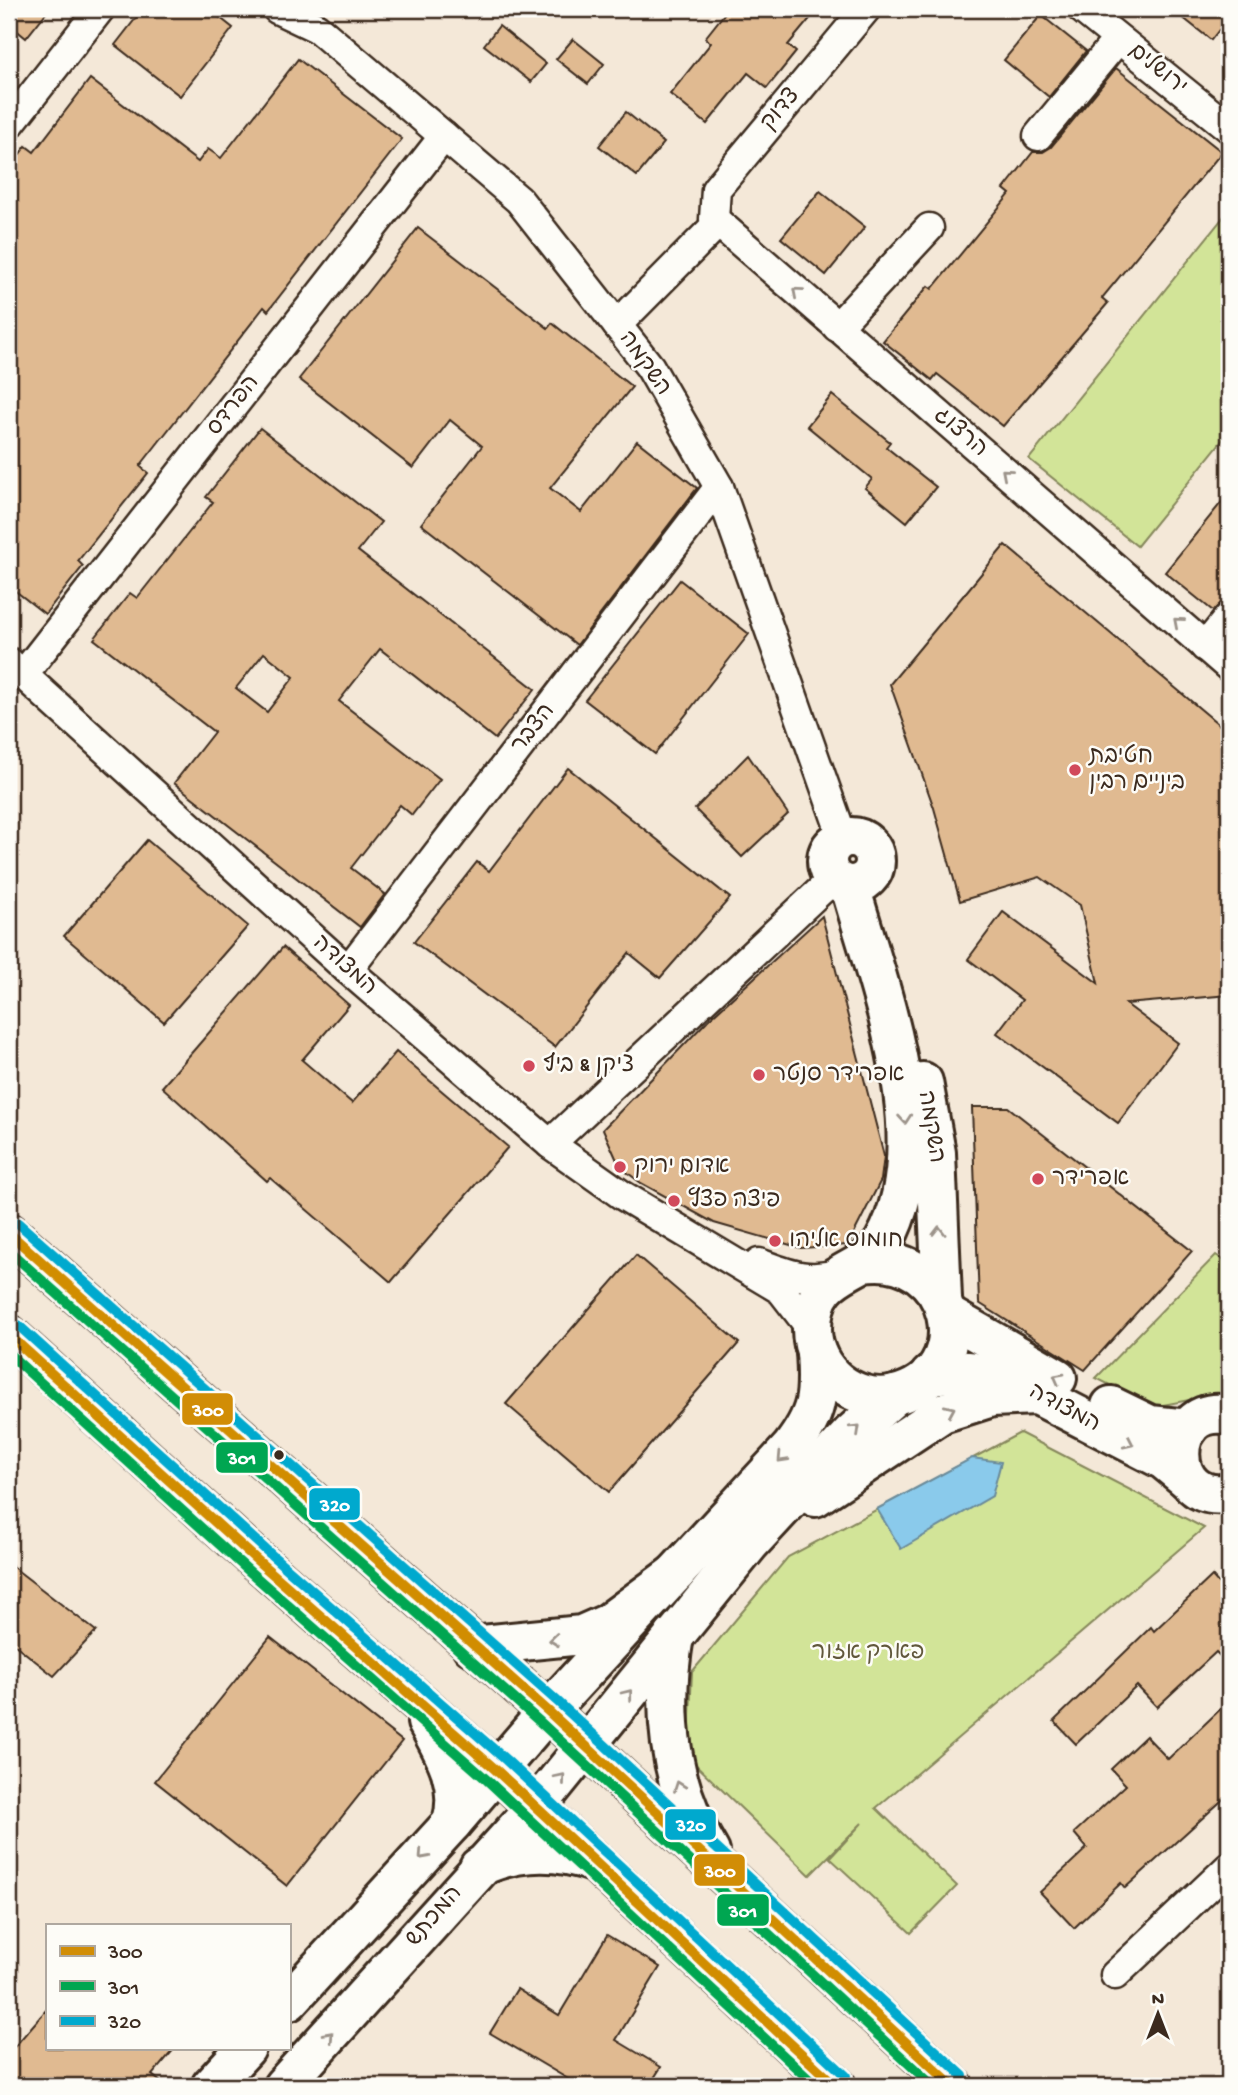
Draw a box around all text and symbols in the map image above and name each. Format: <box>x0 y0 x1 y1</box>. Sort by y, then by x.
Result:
street label: ירושלים <box>1122 37 1193 102</box>
street label: צדוק <box>756 83 806 137</box>
one-way arrow <box>792 288 805 300</box>
street label: השקמה <box>612 326 676 402</box>
street label: הפרדס <box>202 370 266 442</box>
street label: הרצוג <box>928 402 992 464</box>
one-way arrow <box>1001 469 1014 481</box>
one-way arrow <box>1173 618 1186 630</box>
street label: הצבר <box>506 699 562 759</box>
place label: חטיבת ביניים רבין <box>1088 744 1185 797</box>
marker: חטיבת ביניים רבין <box>1067 762 1083 778</box>
street label: המצודה <box>306 930 382 1002</box>
place label: ציקן & ביף <box>543 1052 634 1080</box>
marker: ציקן & ביף <box>521 1058 537 1074</box>
place label: אפרידר סנטר <box>773 1062 904 1089</box>
marker: אפרידר סנטר <box>751 1067 767 1083</box>
street label: השקמה <box>911 1089 949 1165</box>
one-way arrow <box>897 1114 912 1125</box>
place label: אדום ירוק <box>634 1154 729 1181</box>
marker: אדום ירוק <box>612 1159 628 1175</box>
place label: אפרידר <box>1052 1166 1129 1193</box>
marker: אפרידר <box>1030 1171 1046 1187</box>
place label: פיצה פצץ <box>688 1186 780 1215</box>
marker: פיצה פצץ <box>666 1193 682 1209</box>
one-way arrow <box>931 1225 947 1236</box>
place label: חומוס אליהו <box>789 1227 903 1255</box>
marker: חומוס אליהו <box>767 1233 783 1249</box>
one-way arrow <box>1052 1373 1065 1386</box>
street label: המצודה <box>1024 1379 1104 1439</box>
line badge: 300 <box>181 1392 234 1426</box>
text: 300 <box>191 1401 224 1424</box>
one-way arrow <box>942 1404 955 1418</box>
one-way arrow <box>848 1425 861 1438</box>
one-way arrow <box>1122 1435 1134 1449</box>
line badge: 301 <box>215 1441 269 1474</box>
unlabelled marker <box>272 1448 286 1462</box>
text: 301 <box>227 1449 256 1472</box>
one-way arrow <box>778 1450 790 1463</box>
line badge: 320 <box>308 1487 361 1521</box>
text: 320 <box>319 1496 350 1519</box>
one-way arrow <box>548 1632 559 1647</box>
park label: פארק אזור <box>812 1640 924 1667</box>
one-way arrow <box>620 1689 632 1702</box>
one-way arrow <box>553 1773 565 1786</box>
one-way arrow <box>673 1780 687 1792</box>
line badge: 320 <box>664 1808 717 1841</box>
text: 320 <box>675 1816 706 1839</box>
one-way arrow <box>418 1847 431 1860</box>
line badge: 300 <box>693 1853 746 1887</box>
text: 300 <box>703 1862 736 1885</box>
street label: המכתש <box>401 1881 469 1953</box>
line badge: 301 <box>716 1893 770 1927</box>
text: 301 <box>728 1902 757 1925</box>
legend <box>46 1924 290 2050</box>
text: 300 <box>107 1942 143 1967</box>
text: 301 <box>107 1978 139 2003</box>
north arrow <box>1122 1980 1192 2050</box>
text: N <box>1152 1989 1164 2012</box>
text: 320 <box>107 2012 141 2037</box>
one-way arrow <box>321 2031 334 2044</box>

